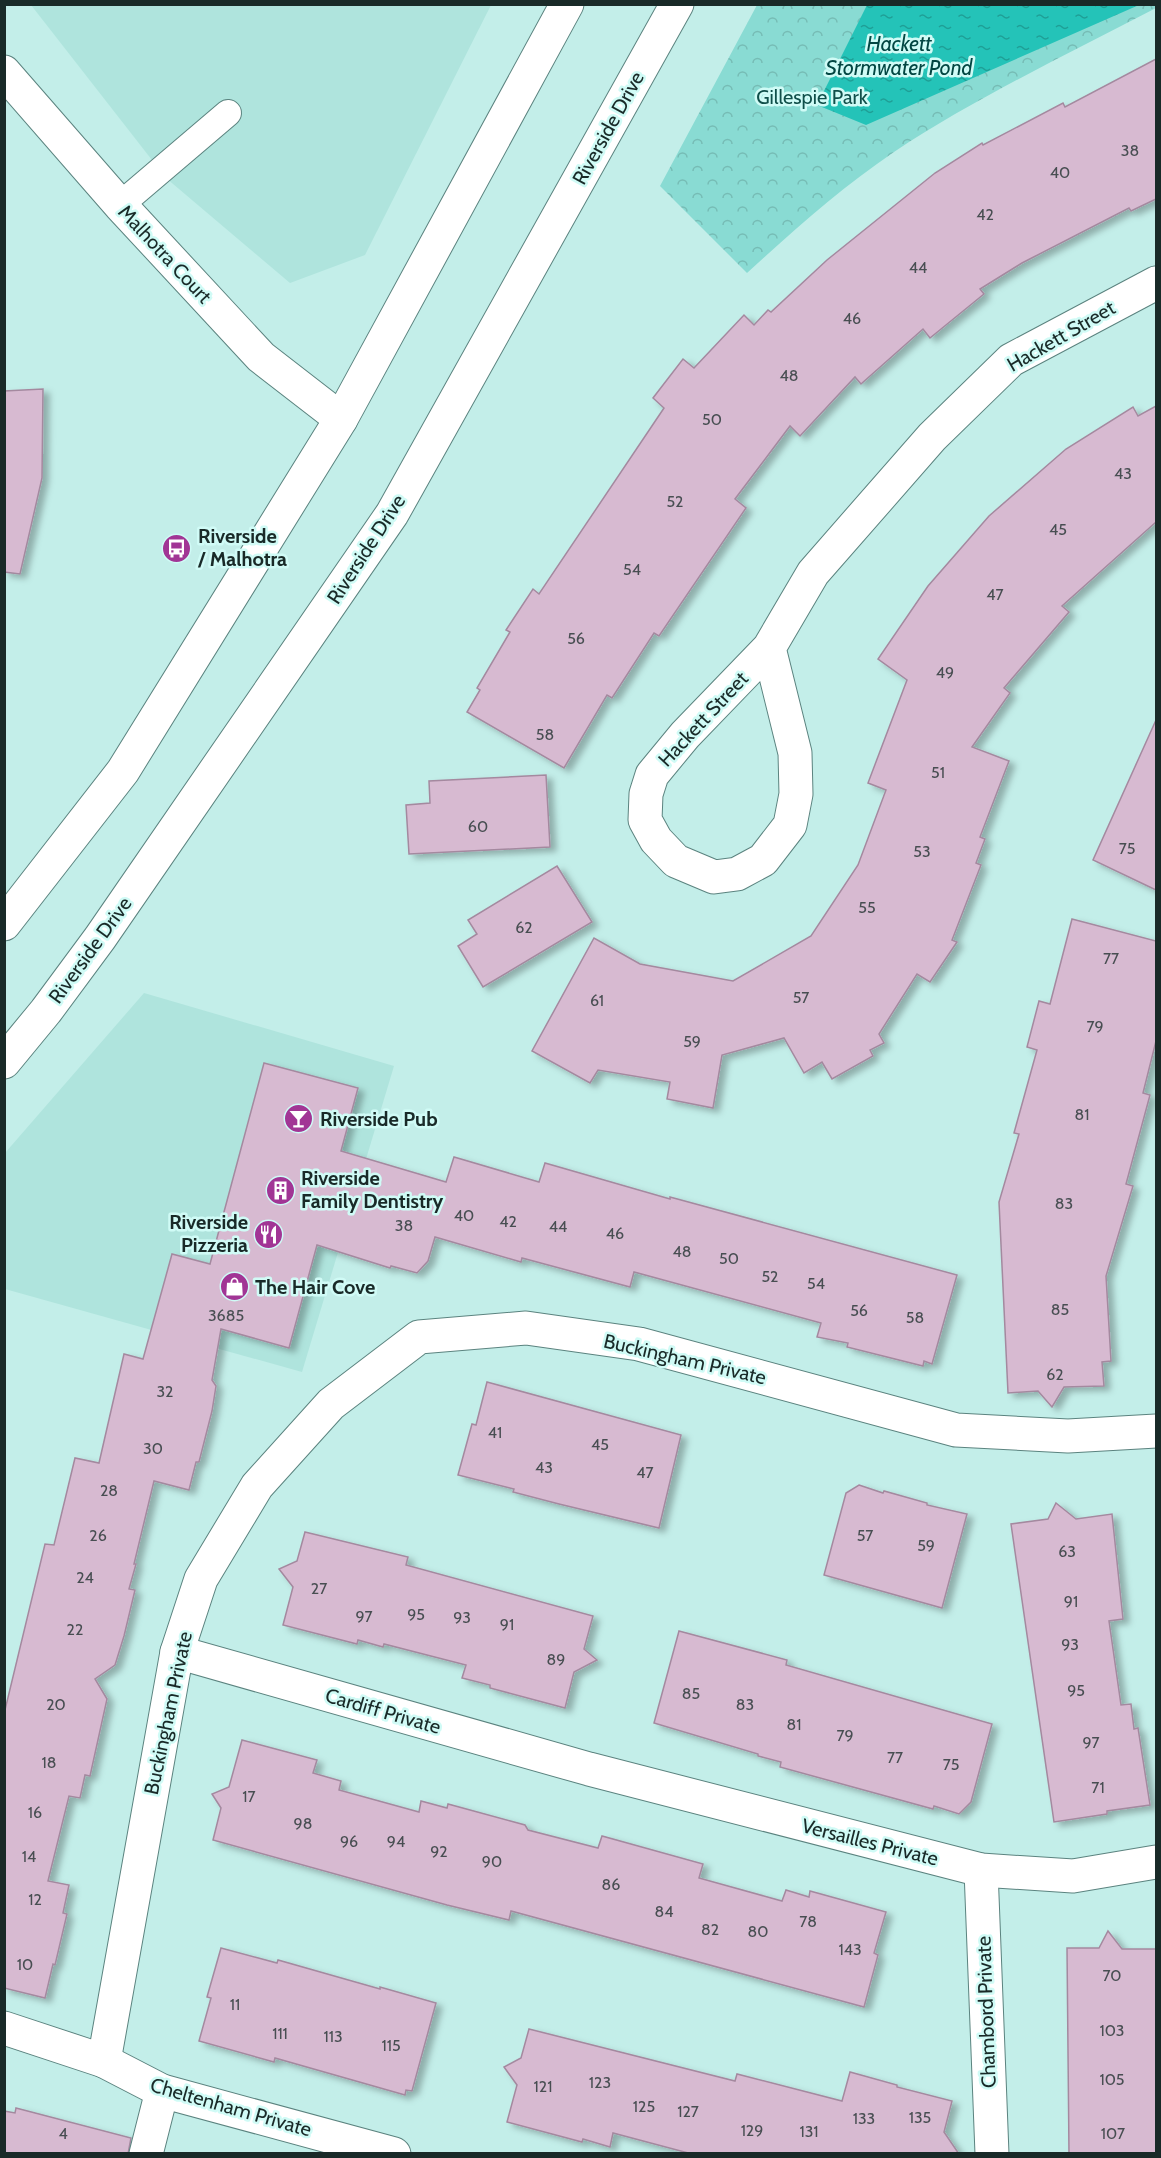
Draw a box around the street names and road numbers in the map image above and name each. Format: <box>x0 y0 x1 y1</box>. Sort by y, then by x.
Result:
street label: Riverside Drive <box>567 67 649 189</box>
street label: Malhotra Court <box>113 200 217 308</box>
street label: Hackett Street <box>1003 295 1120 377</box>
street label: Riverside Drive <box>322 490 410 608</box>
street label: Hackett Street <box>653 666 753 771</box>
street label: Riverside Drive <box>43 892 137 1008</box>
street label: Buckingham Private <box>601 1329 769 1389</box>
street label: Buckingham Private <box>139 1629 197 1797</box>
street label: Cardiff Private <box>323 1683 443 1739</box>
street label: Versailles Private <box>799 1813 941 1871</box>
street label: Chambord Private <box>971 1936 1001 2088</box>
street label: Cheltenham Private <box>148 2073 314 2141</box>

